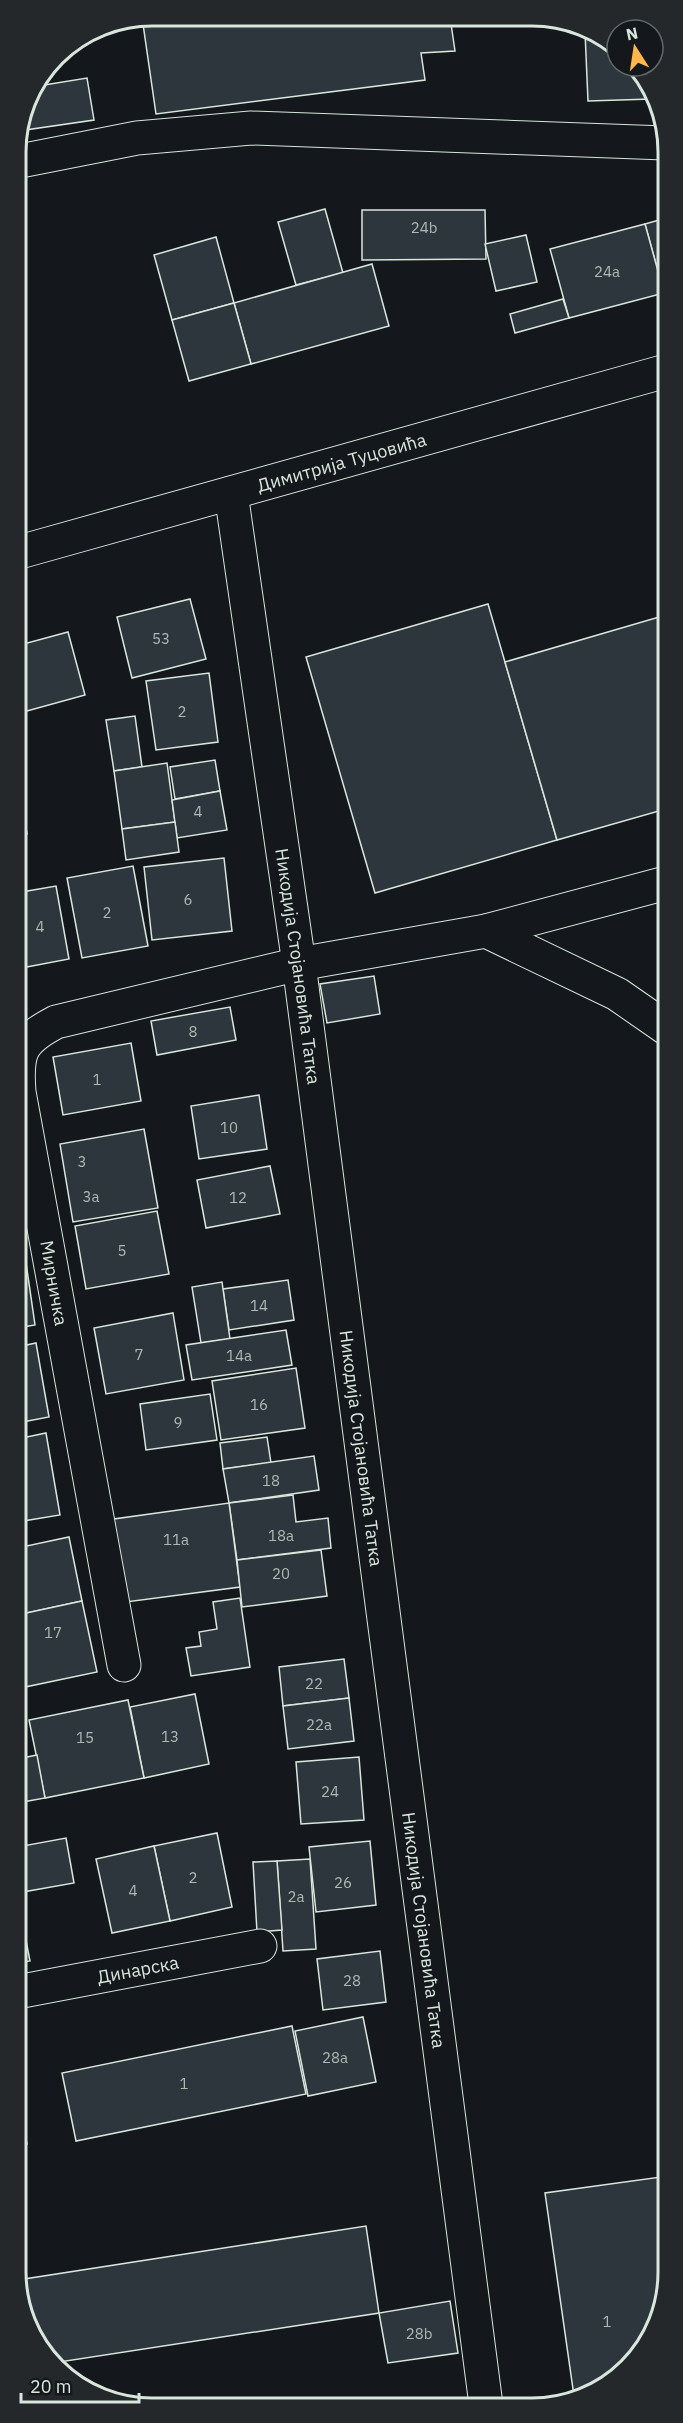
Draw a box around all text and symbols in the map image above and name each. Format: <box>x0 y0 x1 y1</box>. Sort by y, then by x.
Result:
north arrow <box>605 18 665 78</box>
text: N <box>624 22 640 44</box>
house number: 24b <box>411 218 437 237</box>
house number: 24a <box>594 262 620 281</box>
street label: Димитрија Туцовића <box>254 427 429 496</box>
house number: 53 <box>152 629 170 648</box>
house number: 2 <box>177 702 187 721</box>
house number: 4 <box>193 802 203 821</box>
street label: Никодија Стојановића Татка <box>271 847 326 1086</box>
house number: 6 <box>183 890 193 909</box>
house number: 2 <box>102 903 112 922</box>
house number: 4 <box>35 917 45 936</box>
house number: 8 <box>188 1022 198 1041</box>
house number: 1 <box>92 1070 102 1089</box>
house number: 10 <box>220 1118 238 1137</box>
house number: 3 <box>77 1152 87 1171</box>
house number: 3a <box>82 1187 100 1206</box>
house number: 12 <box>229 1188 247 1207</box>
street label: Мирничка <box>35 1239 73 1328</box>
house number: 5 <box>117 1241 127 1260</box>
house number: 14 <box>250 1296 268 1315</box>
street label: Никодија Стојановића Татка <box>335 1329 389 1568</box>
house number: 7 <box>134 1345 144 1364</box>
house number: 14a <box>226 1346 252 1365</box>
house number: 16 <box>250 1395 268 1414</box>
house number: 9 <box>173 1413 183 1432</box>
house number: 18 <box>262 1471 280 1490</box>
house number: 18a <box>268 1526 294 1545</box>
house number: 11a <box>163 1530 189 1549</box>
house number: 20 <box>272 1564 290 1583</box>
house number: 17 <box>44 1623 62 1642</box>
house number: 22 <box>305 1674 323 1693</box>
house number: 22a <box>306 1715 332 1734</box>
house number: 13 <box>161 1727 179 1746</box>
house number: 15 <box>76 1728 94 1747</box>
house number: 24 <box>321 1782 339 1801</box>
street label: Никодија Стојановића Татка <box>398 1811 451 2050</box>
house number: 2 <box>188 1868 198 1887</box>
house number: 26 <box>334 1873 352 1892</box>
house number: 4 <box>128 1881 138 1900</box>
house number: 2a <box>287 1887 305 1906</box>
street label: Динарска <box>95 1950 181 1988</box>
house number: 28 <box>343 1971 361 1990</box>
house number: 28a <box>322 2048 348 2067</box>
house number: 1 <box>179 2074 189 2093</box>
house number: 1 <box>602 2312 612 2331</box>
house number: 28b <box>406 2324 432 2343</box>
scale bar <box>21 2366 140 2404</box>
text: 20 m <box>30 2375 72 2398</box>

